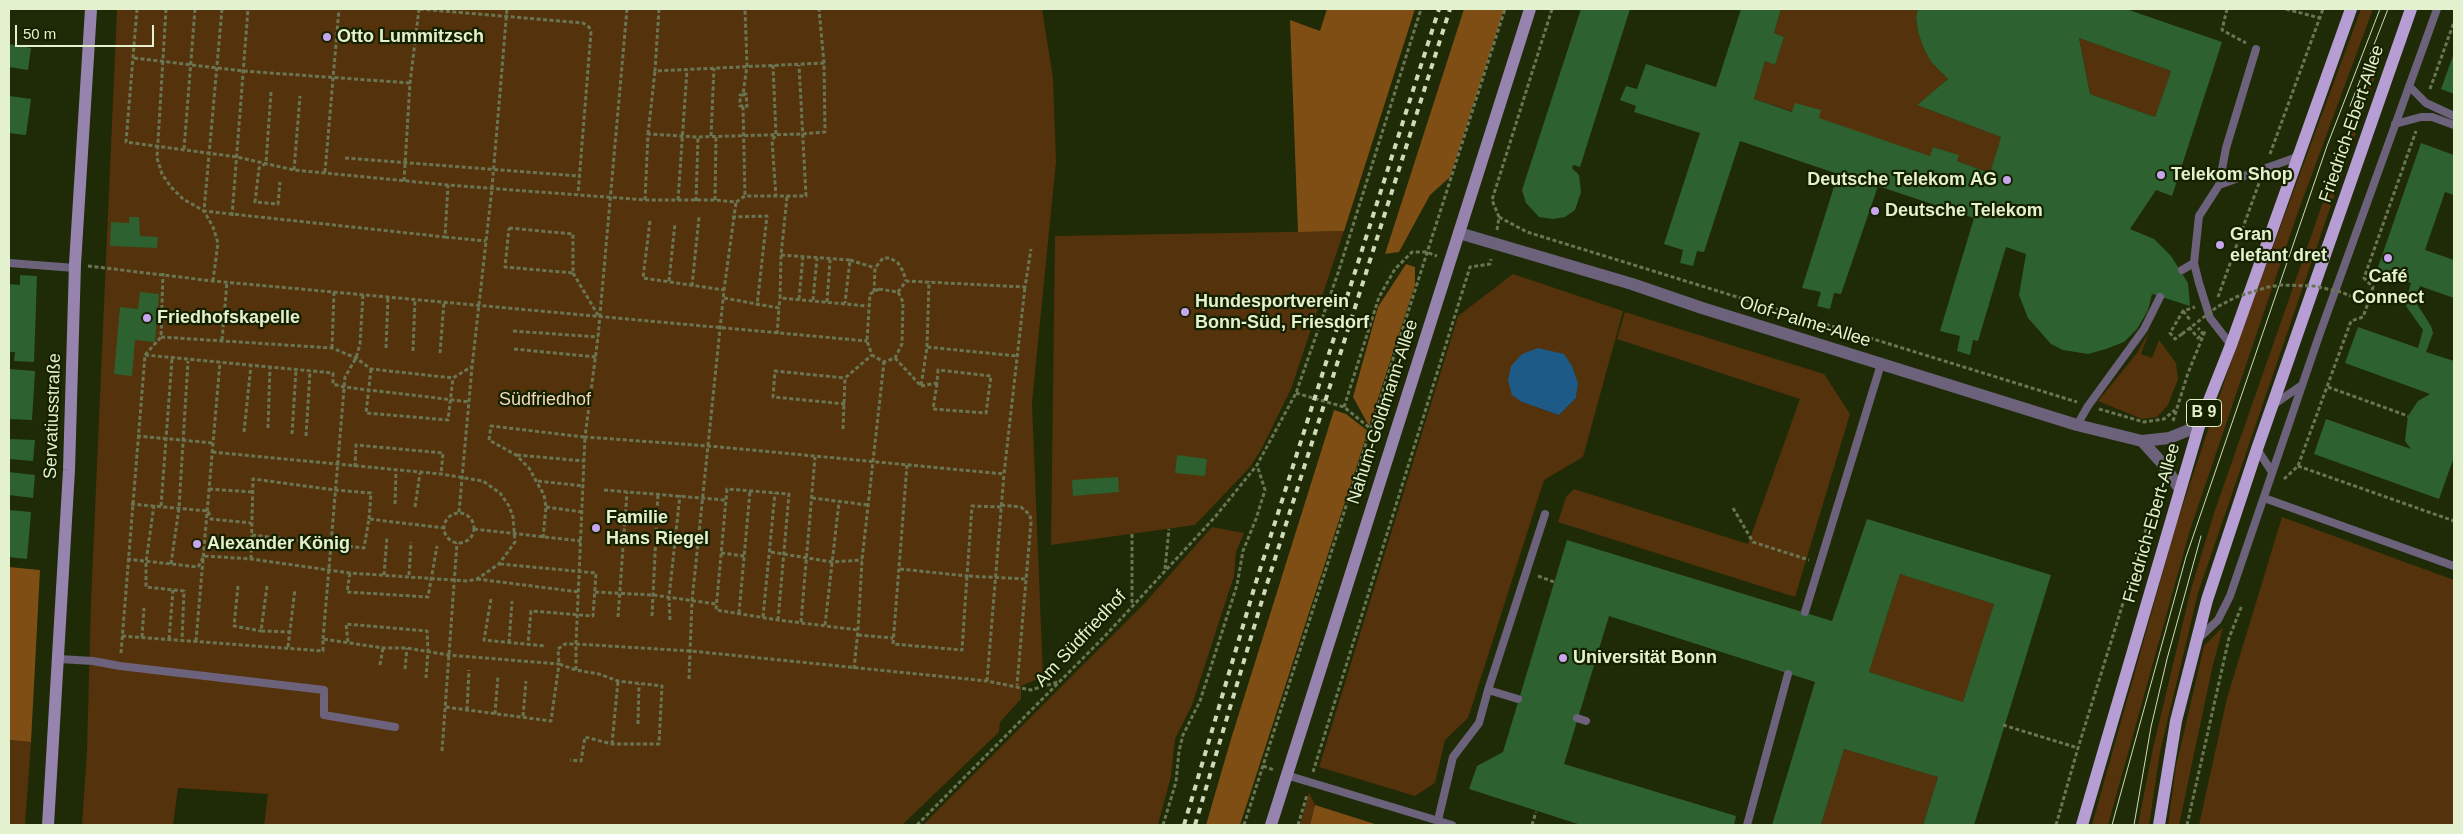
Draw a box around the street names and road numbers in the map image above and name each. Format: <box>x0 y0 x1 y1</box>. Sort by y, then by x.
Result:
street label: Friedrich-Ebert-Allee <box>2315 42 2389 206</box>
street label: Olof-Palme-Allee <box>1737 292 1873 352</box>
street label: Nahum-Goldmann-Allee <box>1343 317 1423 507</box>
street label: Servatiusstraße <box>40 353 66 479</box>
road number: B 9 <box>2186 399 2222 426</box>
street label: Friedrich-Ebert-Allee <box>2119 441 2185 605</box>
street label: Am Südfriedhof <box>1031 586 1131 692</box>

